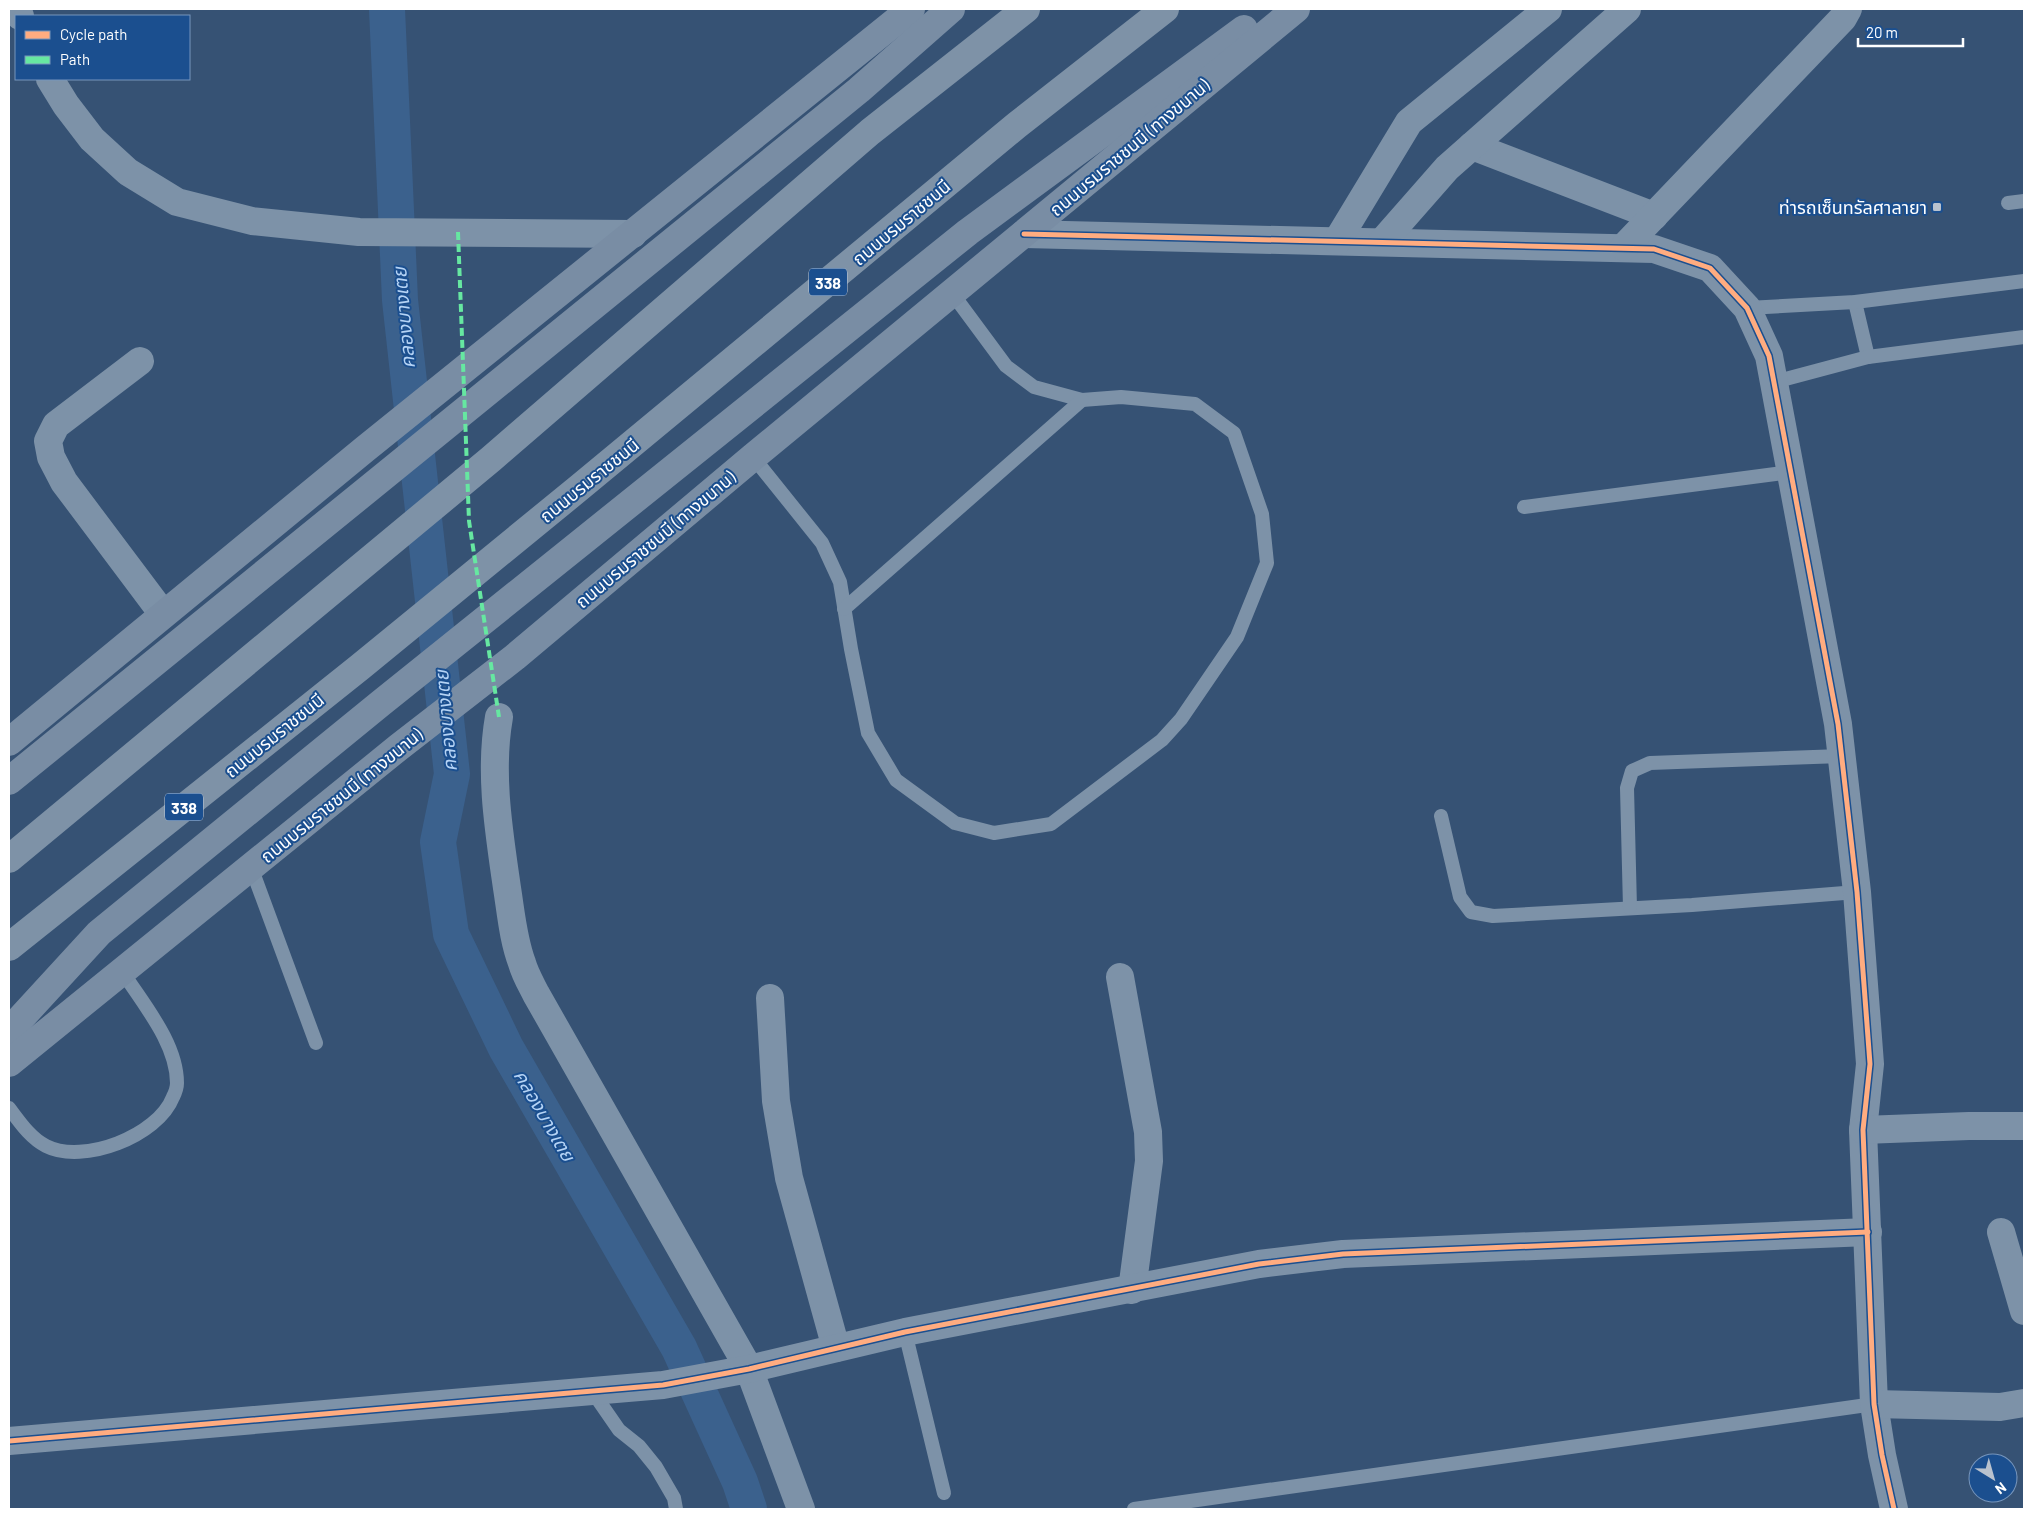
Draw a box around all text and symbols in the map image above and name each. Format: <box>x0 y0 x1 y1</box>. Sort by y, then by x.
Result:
legend <box>15 15 190 80</box>
scale bar <box>1858 15 1963 47</box>
text: 20 m <box>1866 23 1898 41</box>
text: Cycle path <box>60 25 127 43</box>
text: Path <box>60 50 90 68</box>
street label: ถนนบรมราชชนนี (ทางขนาน) <box>1045 74 1214 220</box>
street label: ถนนบรมราชชนนี <box>847 174 955 270</box>
place label: ท่ารถเซ็นทรัลศาลายา <box>1779 196 1927 218</box>
marker: ท่ารถเซ็นทรัลศาลายา <box>1931 201 1943 213</box>
water label: คลองบางเตย <box>387 265 419 370</box>
road number: 338 <box>809 268 847 296</box>
street label: ถนนบรมราชชนนี <box>535 433 643 527</box>
street label: ถนนบรมราชชนนี (ทางขนาน) <box>571 466 740 612</box>
water label: คลองบางเตย <box>429 668 461 773</box>
street label: ถนนบรมราชชนนี <box>220 688 328 782</box>
street label: ถนนบรมราชชนนี (ทางขนาน) <box>256 723 427 867</box>
road number: 338 <box>165 794 203 820</box>
water label: คลองบางเตย <box>510 1065 581 1166</box>
north arrow <box>1968 1453 2018 1503</box>
text: N <box>1992 1479 2010 1498</box>

